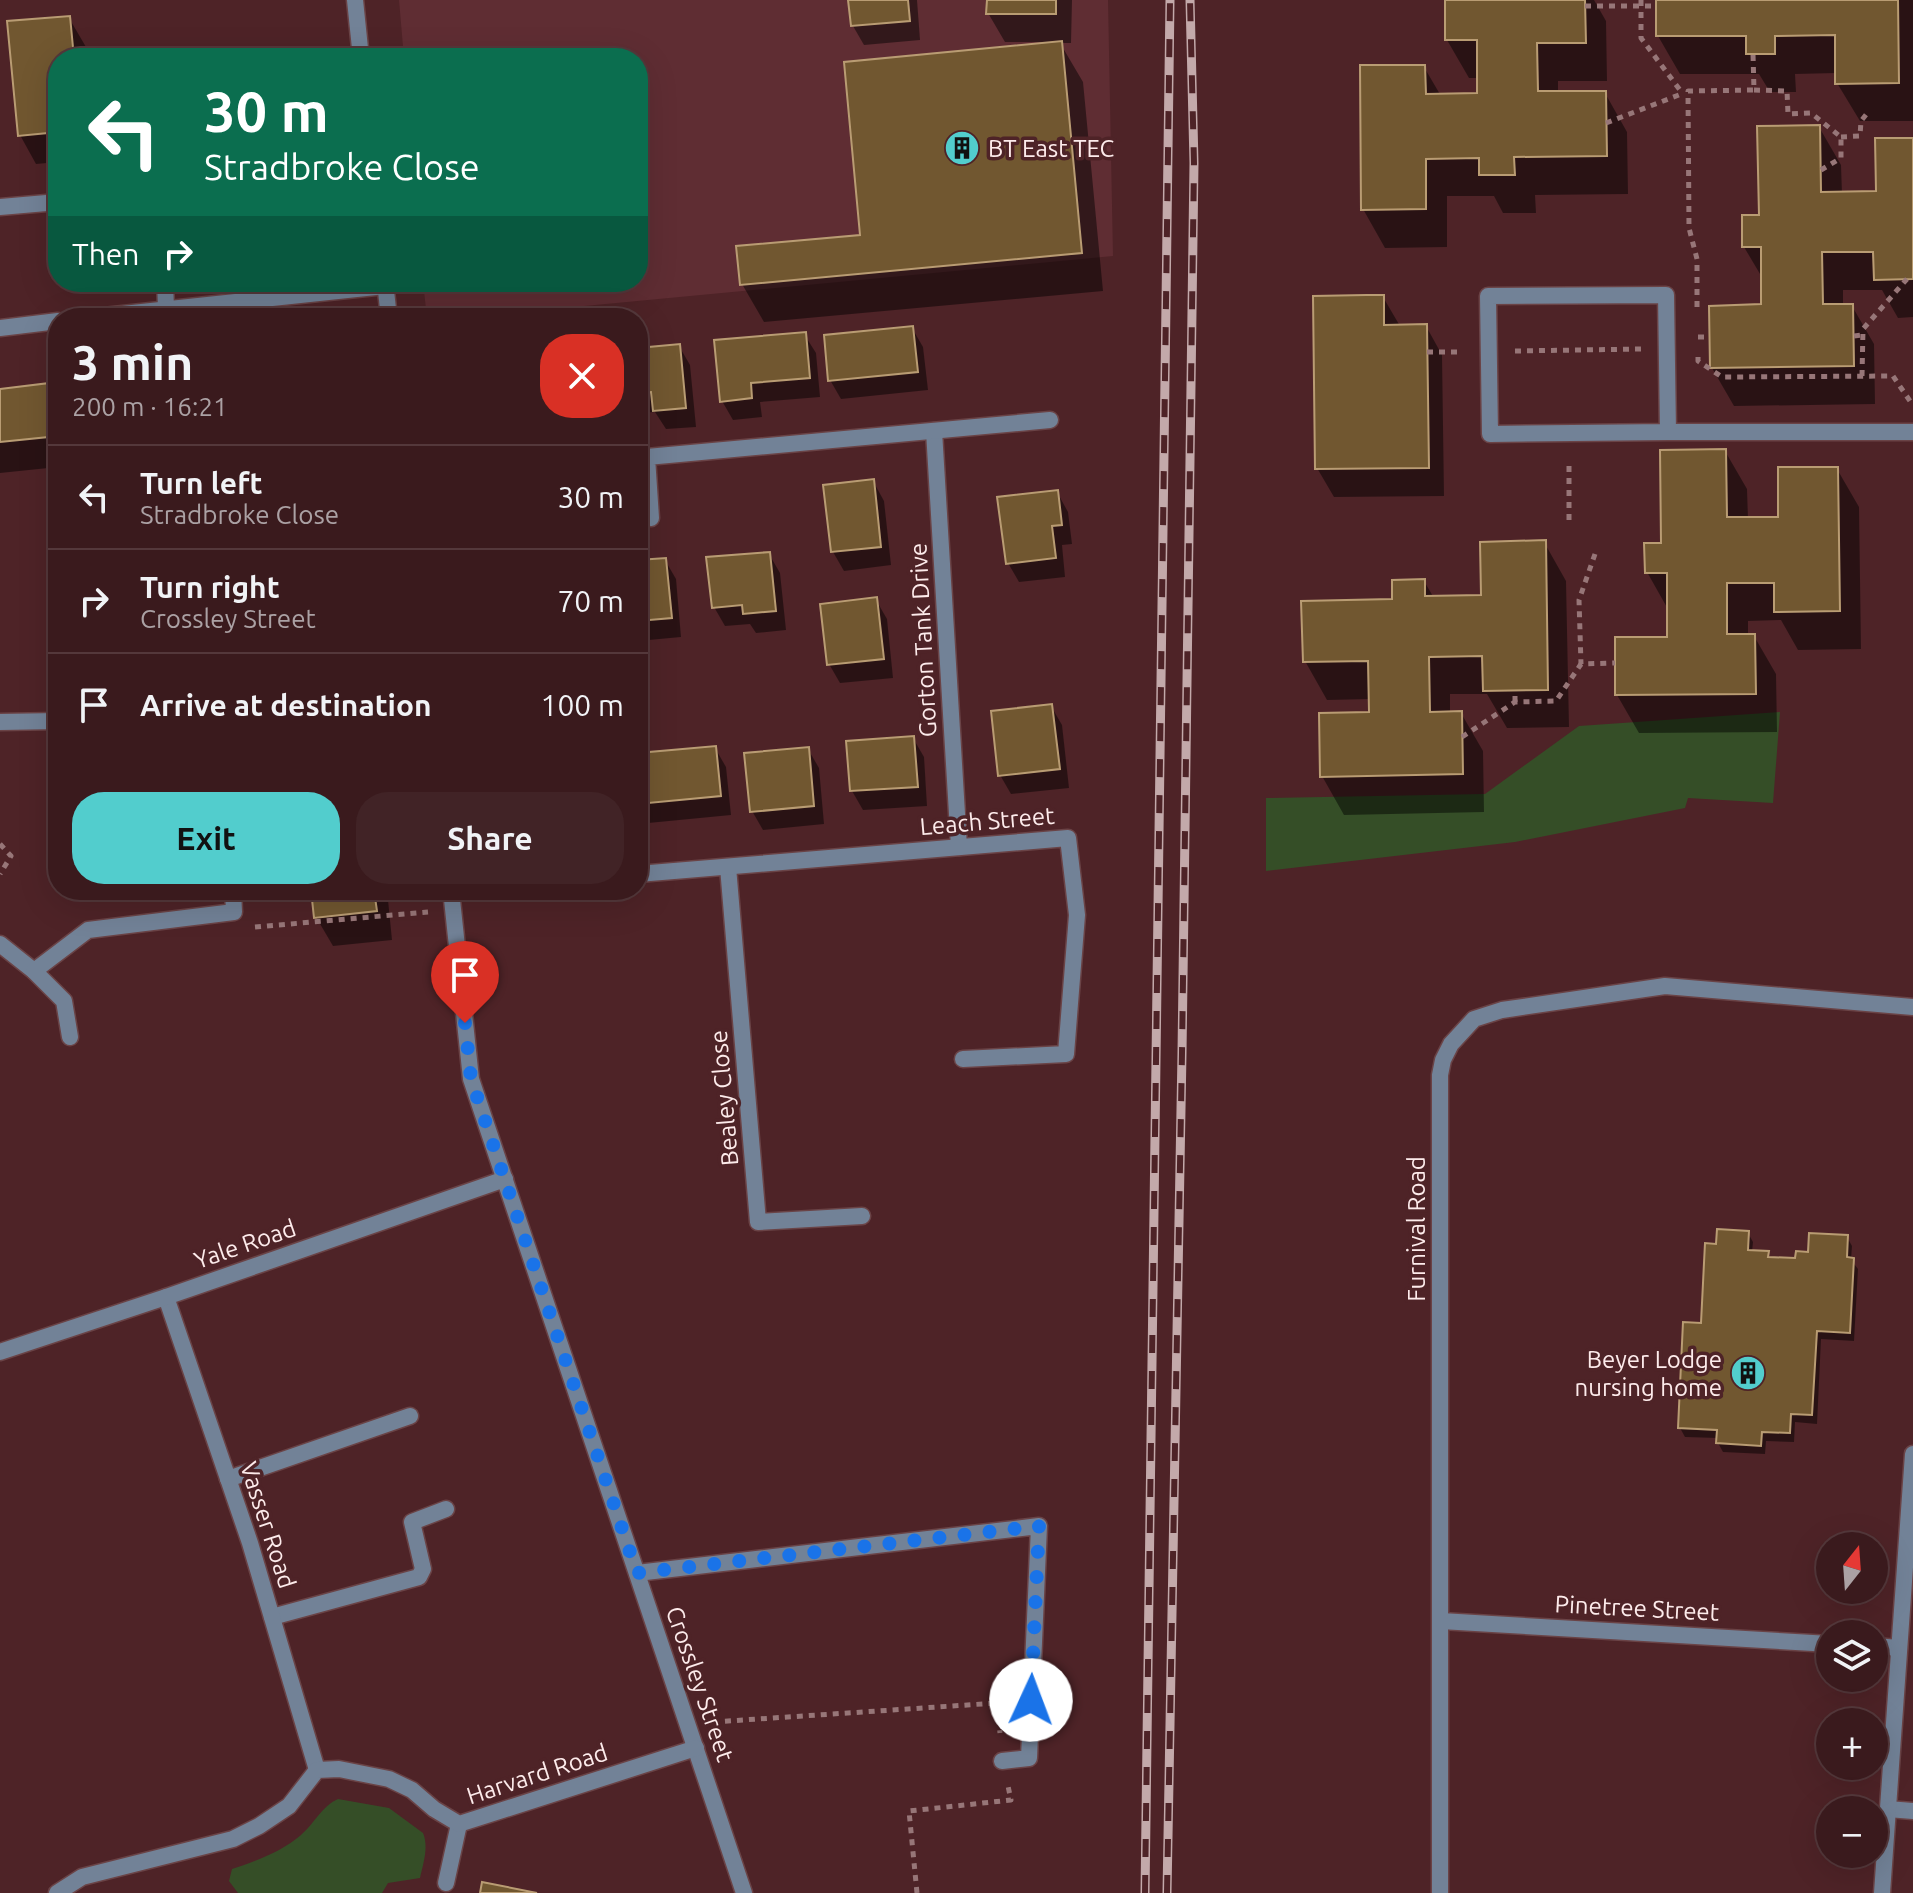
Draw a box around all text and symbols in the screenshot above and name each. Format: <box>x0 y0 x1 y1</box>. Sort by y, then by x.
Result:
icon: left <box>72 80 176 184</box>
text: 30 m <box>204 80 329 143</box>
building icon: BT East TEC <box>943 129 981 167</box>
place label: BT East TEC <box>988 135 1115 162</box>
text: Stradbroke Close <box>204 146 480 187</box>
icon: right <box>156 232 200 276</box>
text: Then <box>72 237 140 271</box>
button: close <box>540 334 624 418</box>
text: 3 min <box>72 335 193 389</box>
text: 200 m · 16:21 <box>72 392 228 421</box>
text: Turn left <box>140 466 262 500</box>
icon: left <box>72 475 116 519</box>
text: 30 m <box>557 480 624 514</box>
text: Stradbroke Close <box>140 500 339 529</box>
street label: Gorton Tank Drive <box>904 542 942 738</box>
text: Turn right <box>140 570 280 604</box>
icon: right <box>72 579 116 623</box>
text: 70 m <box>557 584 624 618</box>
text: Crossley Street <box>140 604 316 633</box>
icon: arrive <box>72 683 116 727</box>
text: Arrive at destination <box>140 688 432 722</box>
text: 100 m <box>540 688 624 722</box>
button: Exit <box>72 792 340 884</box>
button: Share <box>356 792 624 884</box>
street label: Leach Street <box>918 802 1056 840</box>
pin <box>431 941 499 1023</box>
icon: arrive <box>443 953 487 997</box>
street label: Bealey Close <box>705 1029 743 1167</box>
street label: Furnival Road <box>1403 1156 1430 1302</box>
street label: Yale Road <box>191 1214 299 1274</box>
place label: Beyer Lodge nursing home <box>1575 1346 1722 1401</box>
building icon: Beyer Lodge nursing home <box>1729 1354 1767 1392</box>
street label: Vasser Road <box>235 1458 301 1592</box>
north arrow <box>1816 1532 1888 1604</box>
map controls <box>1816 1532 1888 1868</box>
street label: Pinetree Street <box>1554 1590 1720 1626</box>
street label: Crossley Street <box>661 1603 739 1766</box>
button: layers <box>1816 1620 1888 1692</box>
position arrow <box>989 1658 1073 1742</box>
button: + <box>1816 1708 1888 1780</box>
street label: Harvard Road <box>463 1739 611 1809</box>
button: − <box>1816 1796 1888 1868</box>

